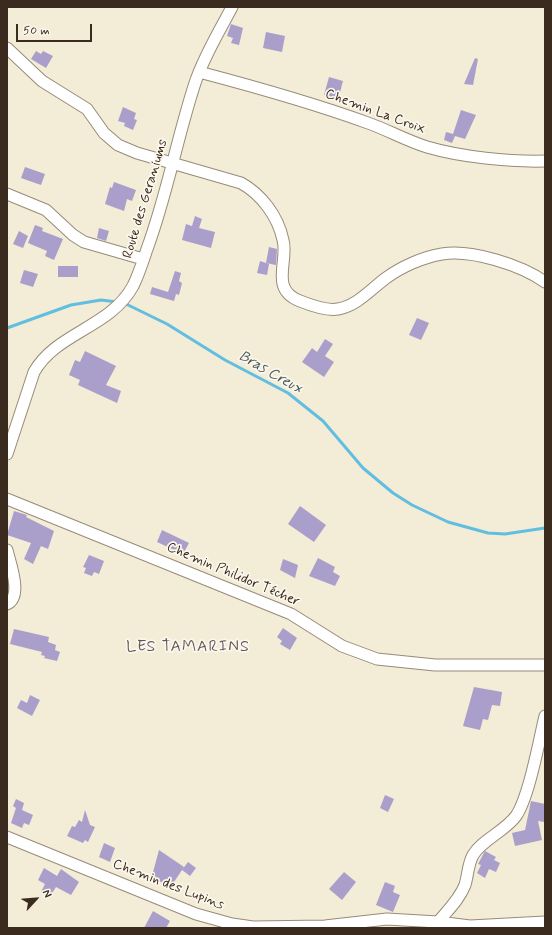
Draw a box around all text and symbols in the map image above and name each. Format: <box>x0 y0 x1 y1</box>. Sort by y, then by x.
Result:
scale bar <box>18 16 94 42</box>
text: 50 m <box>23 23 50 39</box>
street label: Chemin La Croix <box>323 86 427 138</box>
street label: Route des Geraniums <box>120 137 172 261</box>
water label: Bras Creux <box>235 348 305 398</box>
street label: Chemin Philidor Técher <box>164 539 302 611</box>
district label: LES TAMARINS <box>127 638 249 658</box>
street label: Chemin des Lupins <box>110 856 226 914</box>
north arrow <box>16 879 56 919</box>
text: N <box>39 887 55 900</box>

